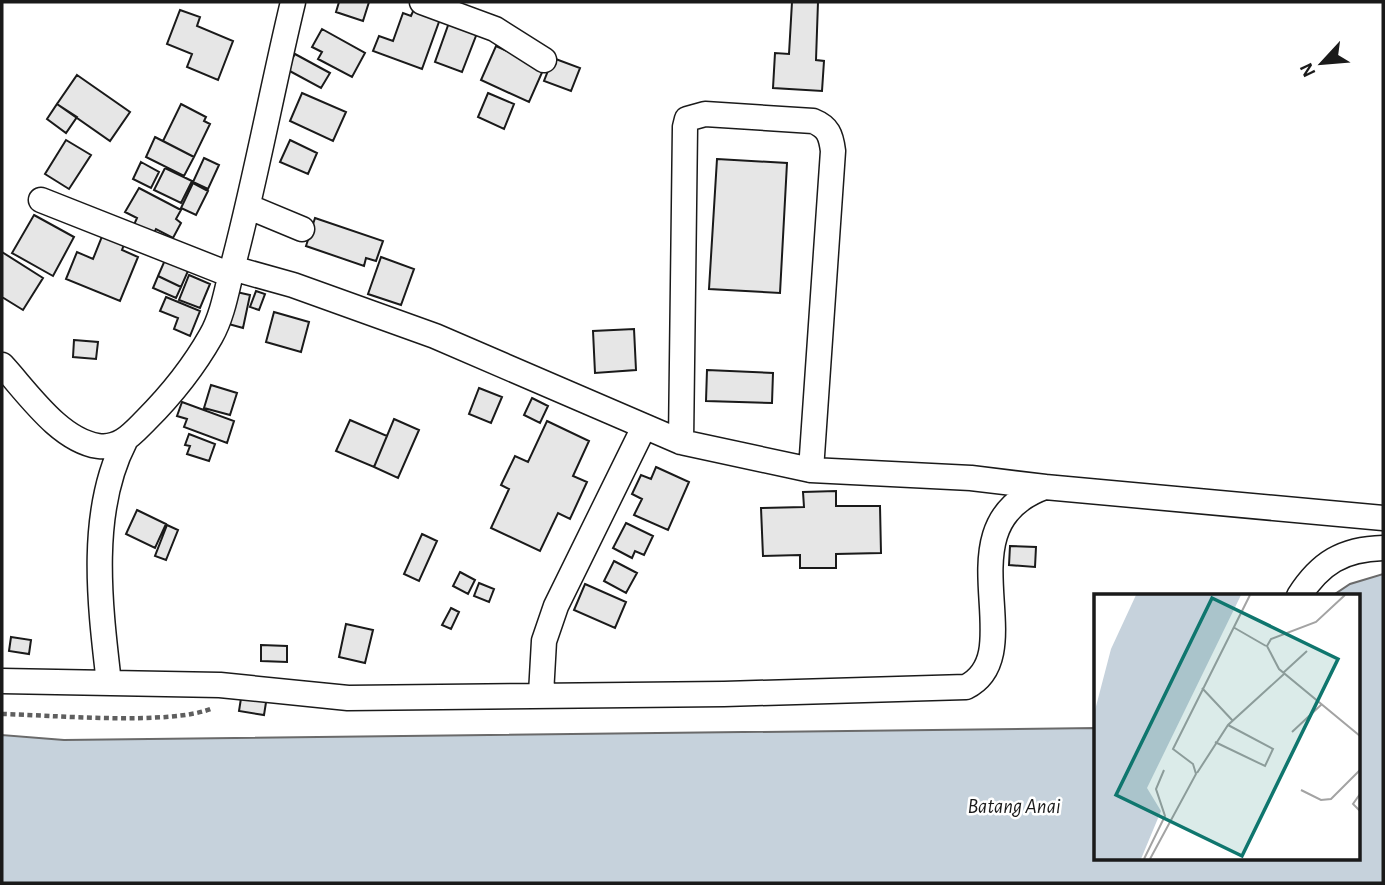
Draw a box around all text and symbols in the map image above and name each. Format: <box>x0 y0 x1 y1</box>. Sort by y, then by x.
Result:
north arrow <box>1287 28 1357 98</box>
text: N <box>1297 60 1320 80</box>
inset map <box>1094 594 1360 860</box>
water label: Batang Anai <box>968 796 1061 817</box>

